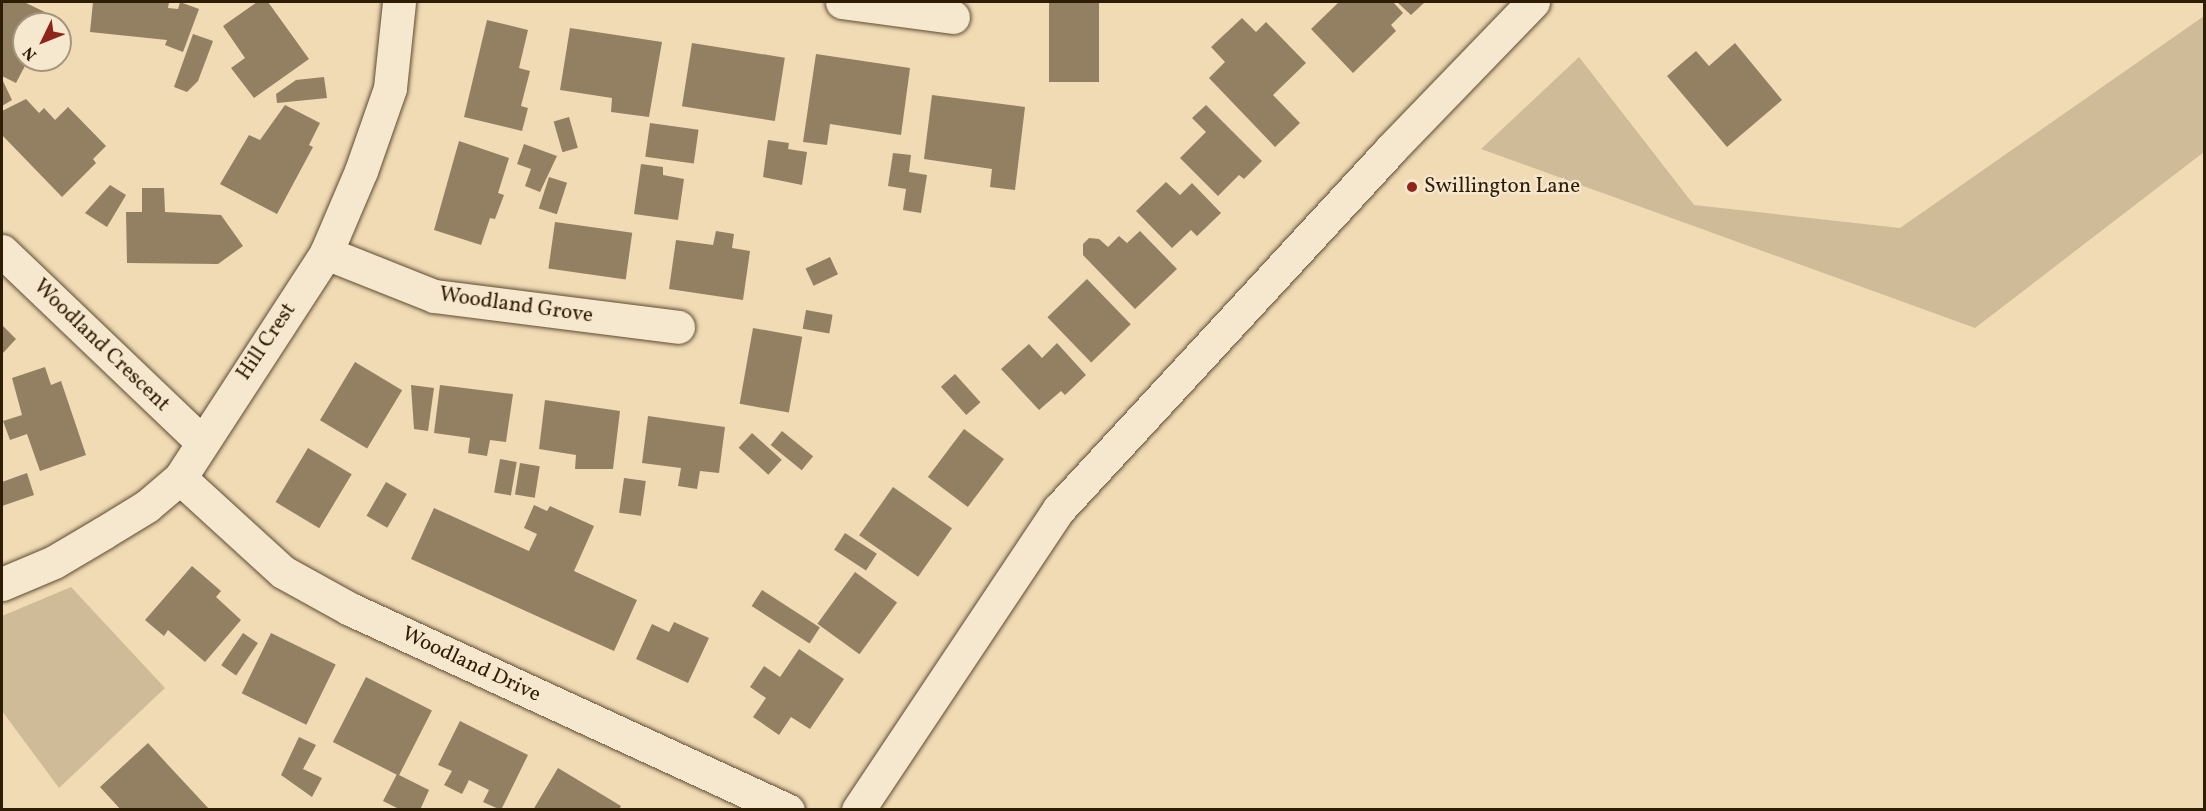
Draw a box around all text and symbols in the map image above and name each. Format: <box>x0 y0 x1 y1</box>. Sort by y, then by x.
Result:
north arrow <box>12 12 72 72</box>
text: N <box>18 41 42 65</box>
place label: Swillington Lane <box>1424 174 1580 200</box>
marker: Swillington Lane <box>1405 180 1419 194</box>
street label: Woodland Crescent <box>28 275 174 417</box>
street label: Woodland Grove <box>438 283 594 329</box>
street label: Hill Crest <box>232 299 302 385</box>
street label: Woodland Drive <box>398 622 544 708</box>

